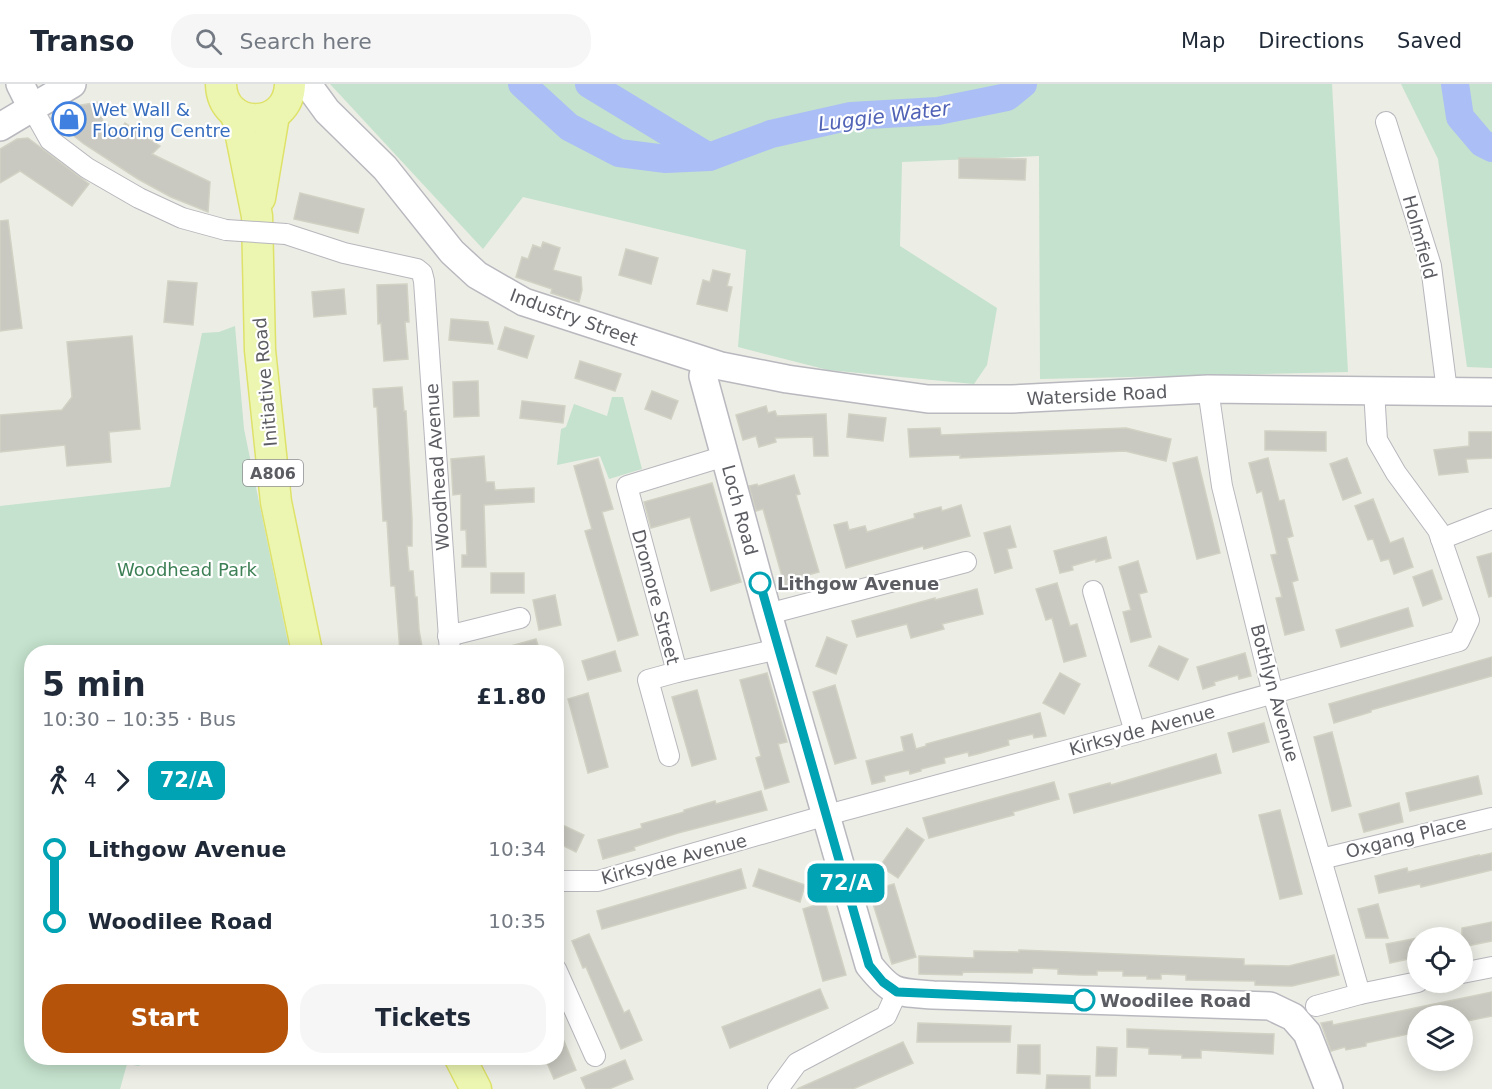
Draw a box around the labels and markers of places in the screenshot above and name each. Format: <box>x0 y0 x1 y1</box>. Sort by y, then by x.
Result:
place label: Wet Wall & Flooring Centre <box>92 99 231 141</box>
shop icon: Wet Wall & Flooring Centre <box>51 101 87 137</box>
marker: Lithgow Avenue <box>749 572 771 594</box>
place label: Lithgow Avenue <box>777 573 939 594</box>
marker: Woodilee Road <box>1073 989 1095 1011</box>
place label: Woodilee Road <box>1100 990 1251 1011</box>

